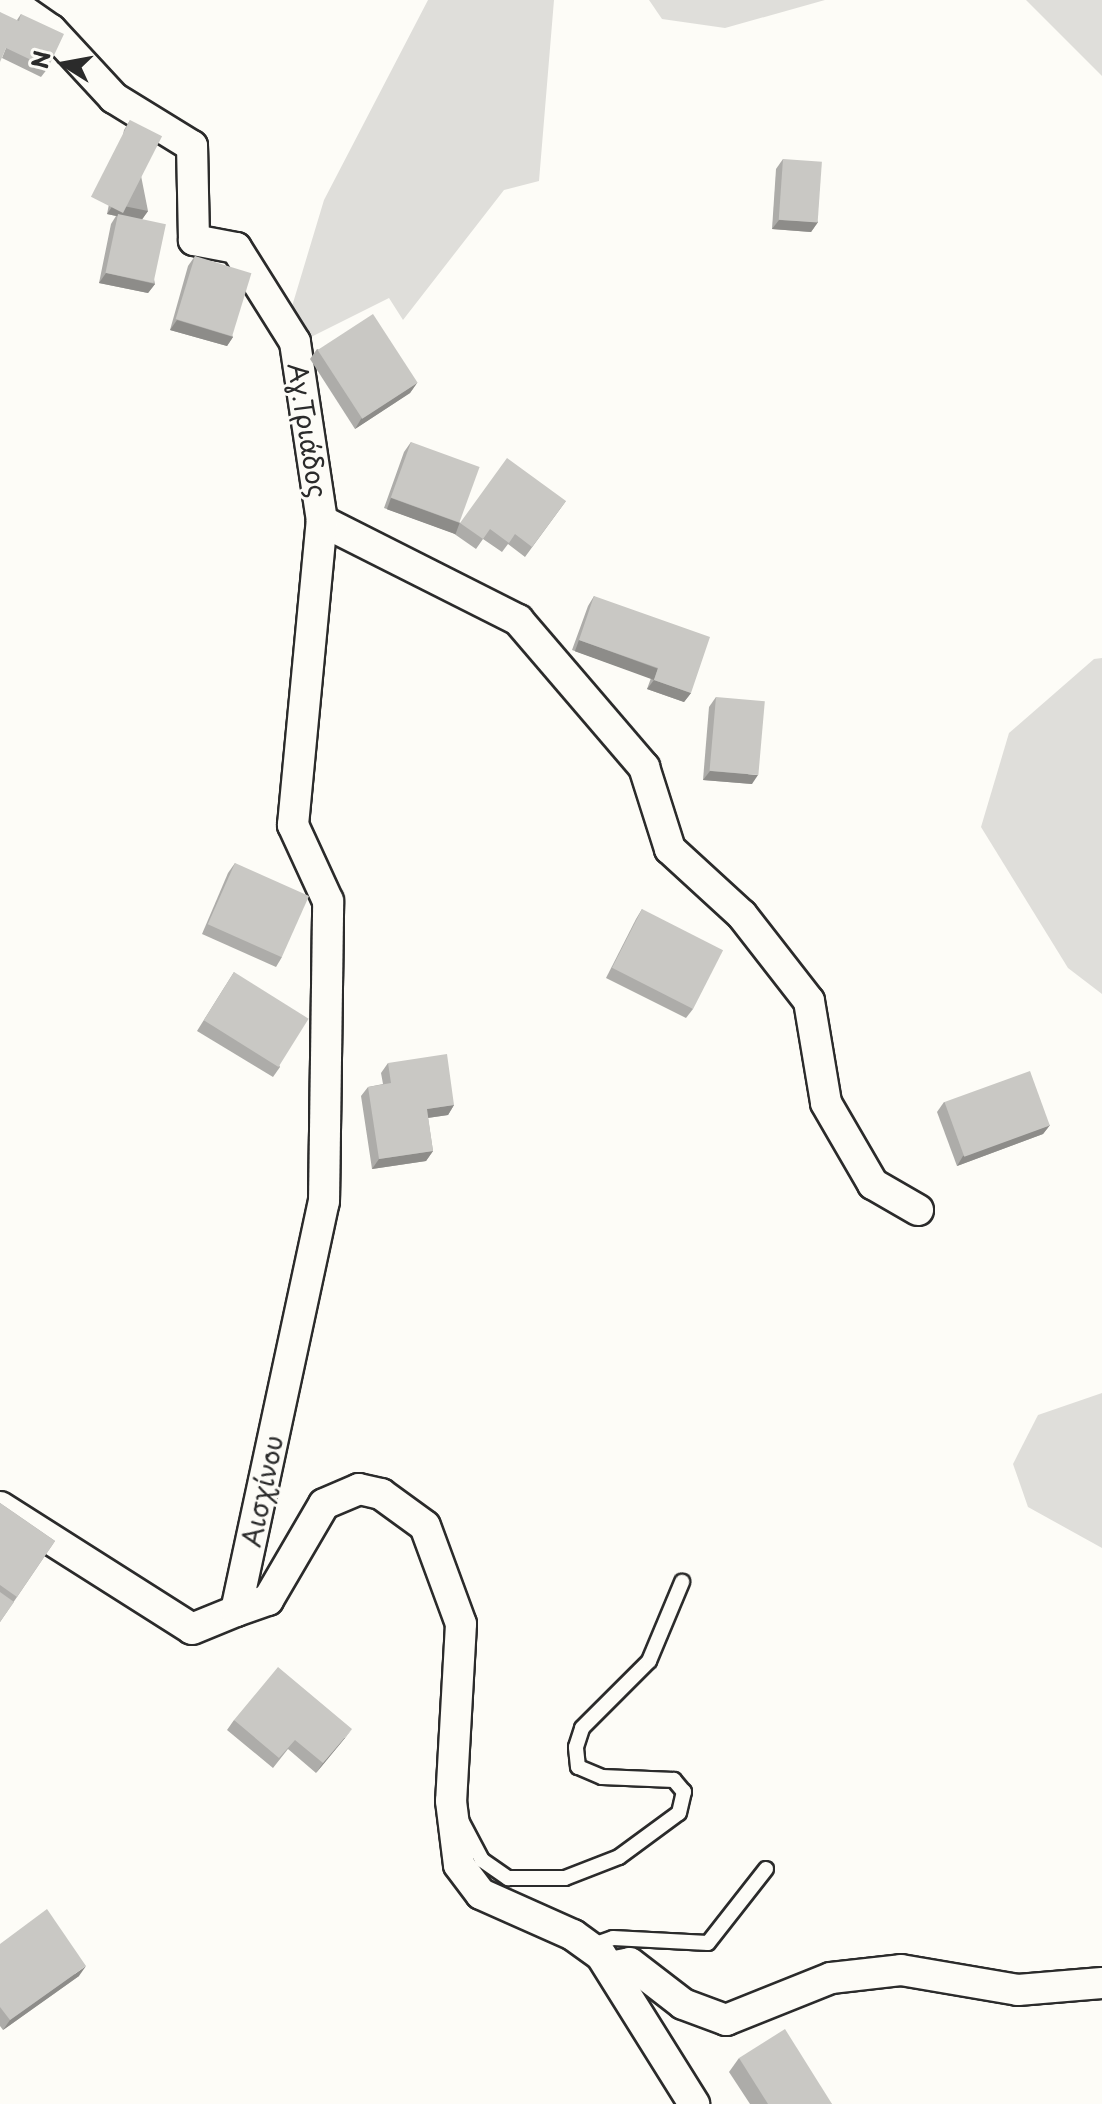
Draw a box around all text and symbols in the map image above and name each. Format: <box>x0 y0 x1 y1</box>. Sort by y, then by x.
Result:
north arrow <box>24 24 104 104</box>
text: N <box>22 48 58 71</box>
street label: Αγ.Τριάδος <box>282 360 334 500</box>
street label: Αισχίνου <box>235 1432 289 1550</box>

